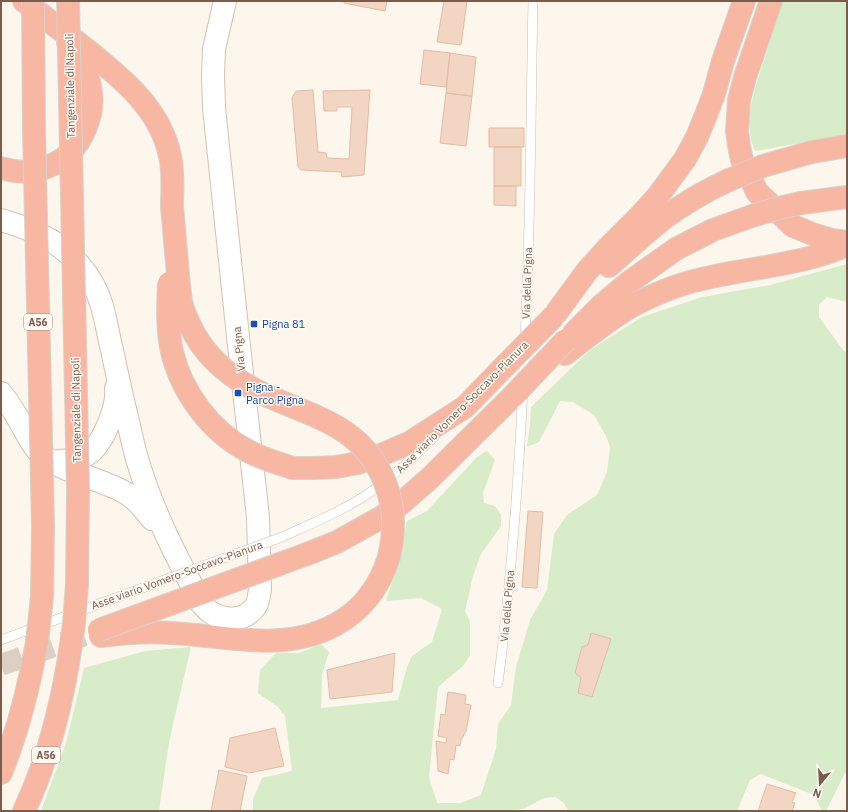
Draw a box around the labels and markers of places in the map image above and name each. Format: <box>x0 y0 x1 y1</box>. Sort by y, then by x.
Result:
place label: Pigna 81 <box>262 317 306 331</box>
marker: Pigna 81 <box>249 319 259 329</box>
place label: Pigna - Parco Pigna <box>246 380 304 407</box>
marker: Pigna - Parco Pigna <box>233 388 243 398</box>

